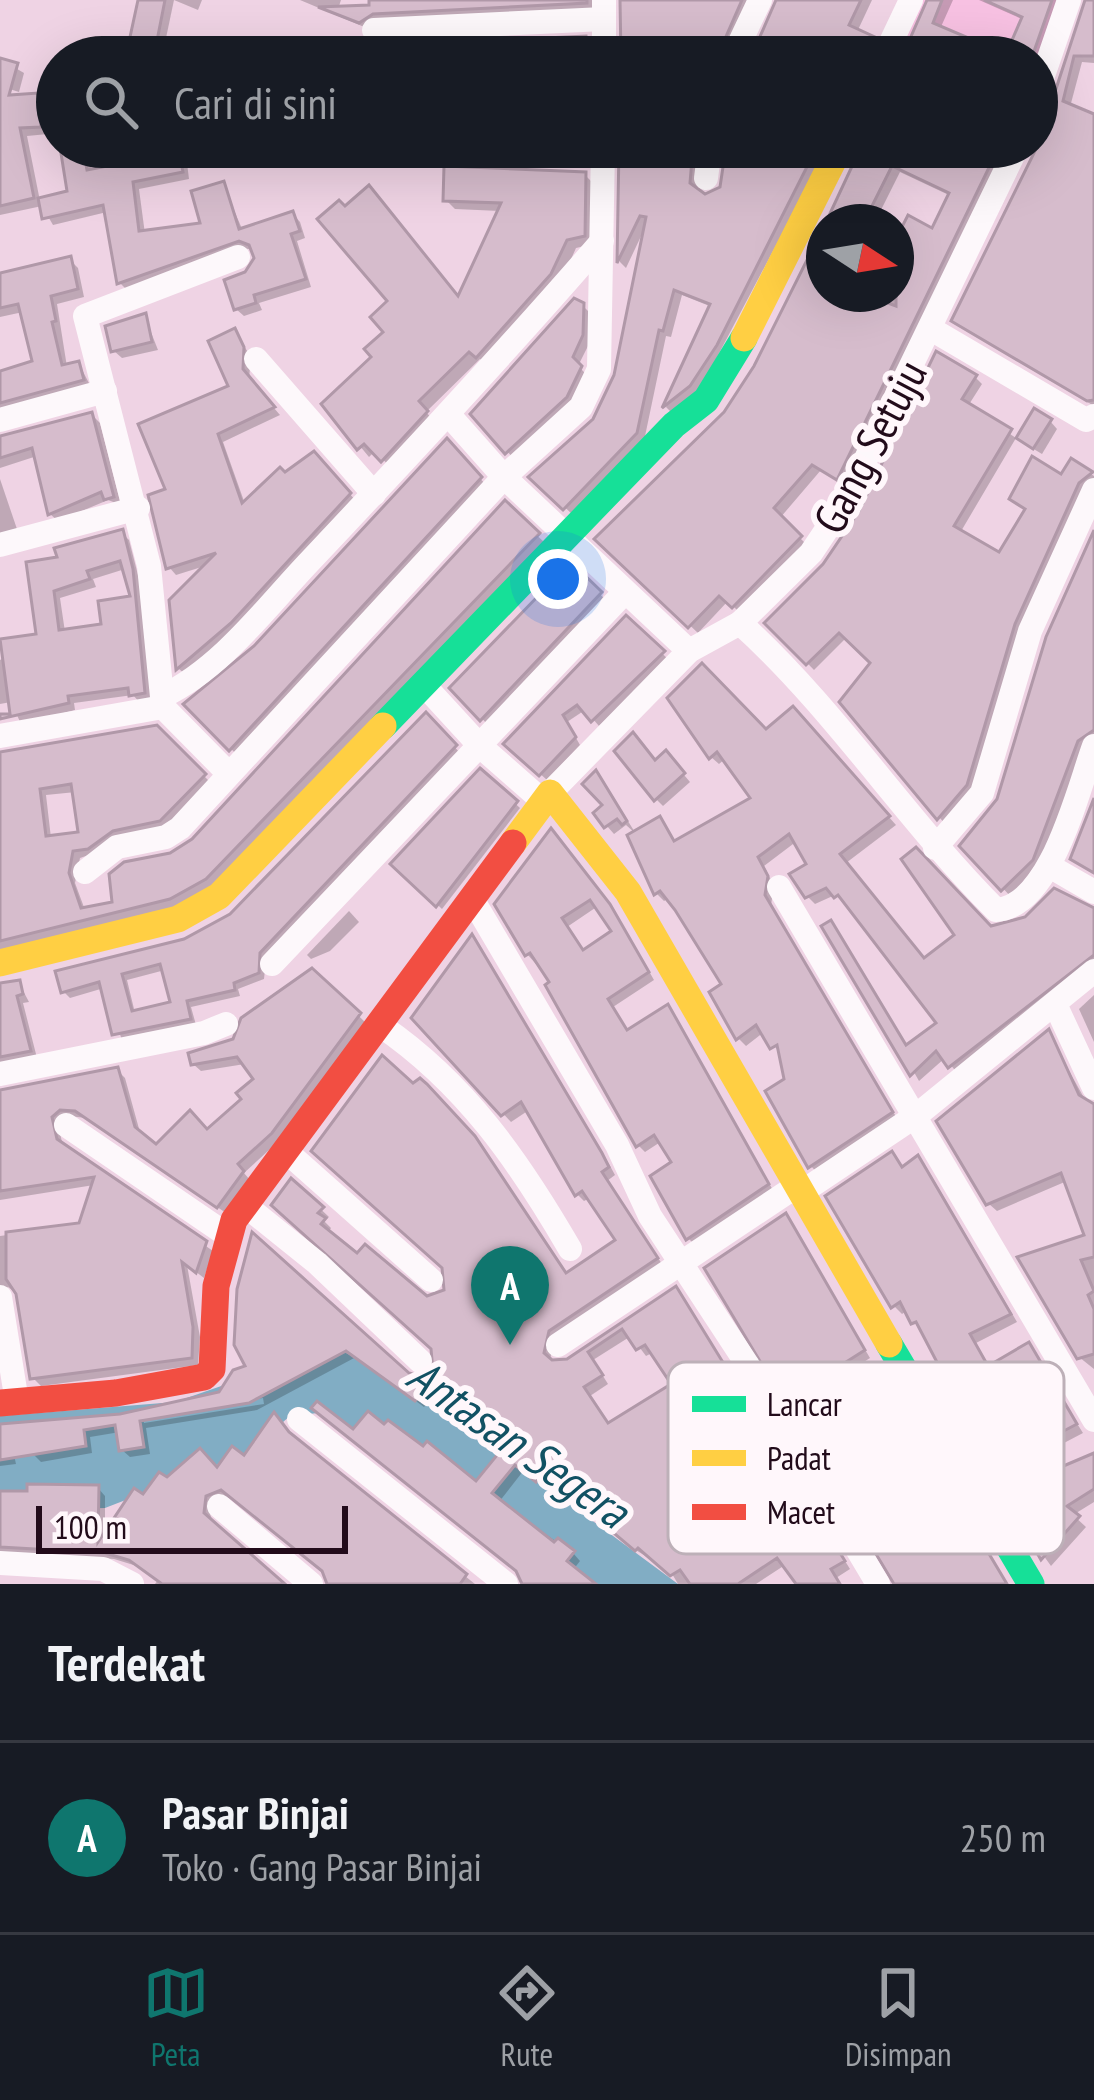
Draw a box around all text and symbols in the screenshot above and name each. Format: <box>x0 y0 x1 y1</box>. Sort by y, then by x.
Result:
search box <box>36 36 1058 168</box>
icon: search <box>78 69 144 135</box>
text: Cari di sini <box>174 73 337 131</box>
north arrow <box>806 204 914 312</box>
street label: Gang Setuju <box>799 349 939 543</box>
your location <box>528 549 588 609</box>
pin: A <box>471 1246 549 1345</box>
water label: Antasan Segera <box>396 1343 644 1542</box>
legend <box>668 1362 1064 1554</box>
text: Lancar <box>767 1382 842 1425</box>
text: Padat <box>767 1436 831 1479</box>
text: Macet <box>767 1490 835 1533</box>
scale bar <box>36 1500 348 1553</box>
text: 100 m <box>54 1505 127 1548</box>
text: Terdekat <box>48 1629 205 1695</box>
text: Pasar Binjai <box>162 1783 349 1841</box>
text: A <box>77 1812 97 1863</box>
text: 250 m <box>960 1812 1046 1863</box>
text: Toko · Gang Pasar Binjai <box>162 1841 482 1892</box>
tab: Peta <box>143 1960 209 2075</box>
tab: Rute <box>494 1960 560 2075</box>
tab: Disimpan <box>845 1960 951 2075</box>

